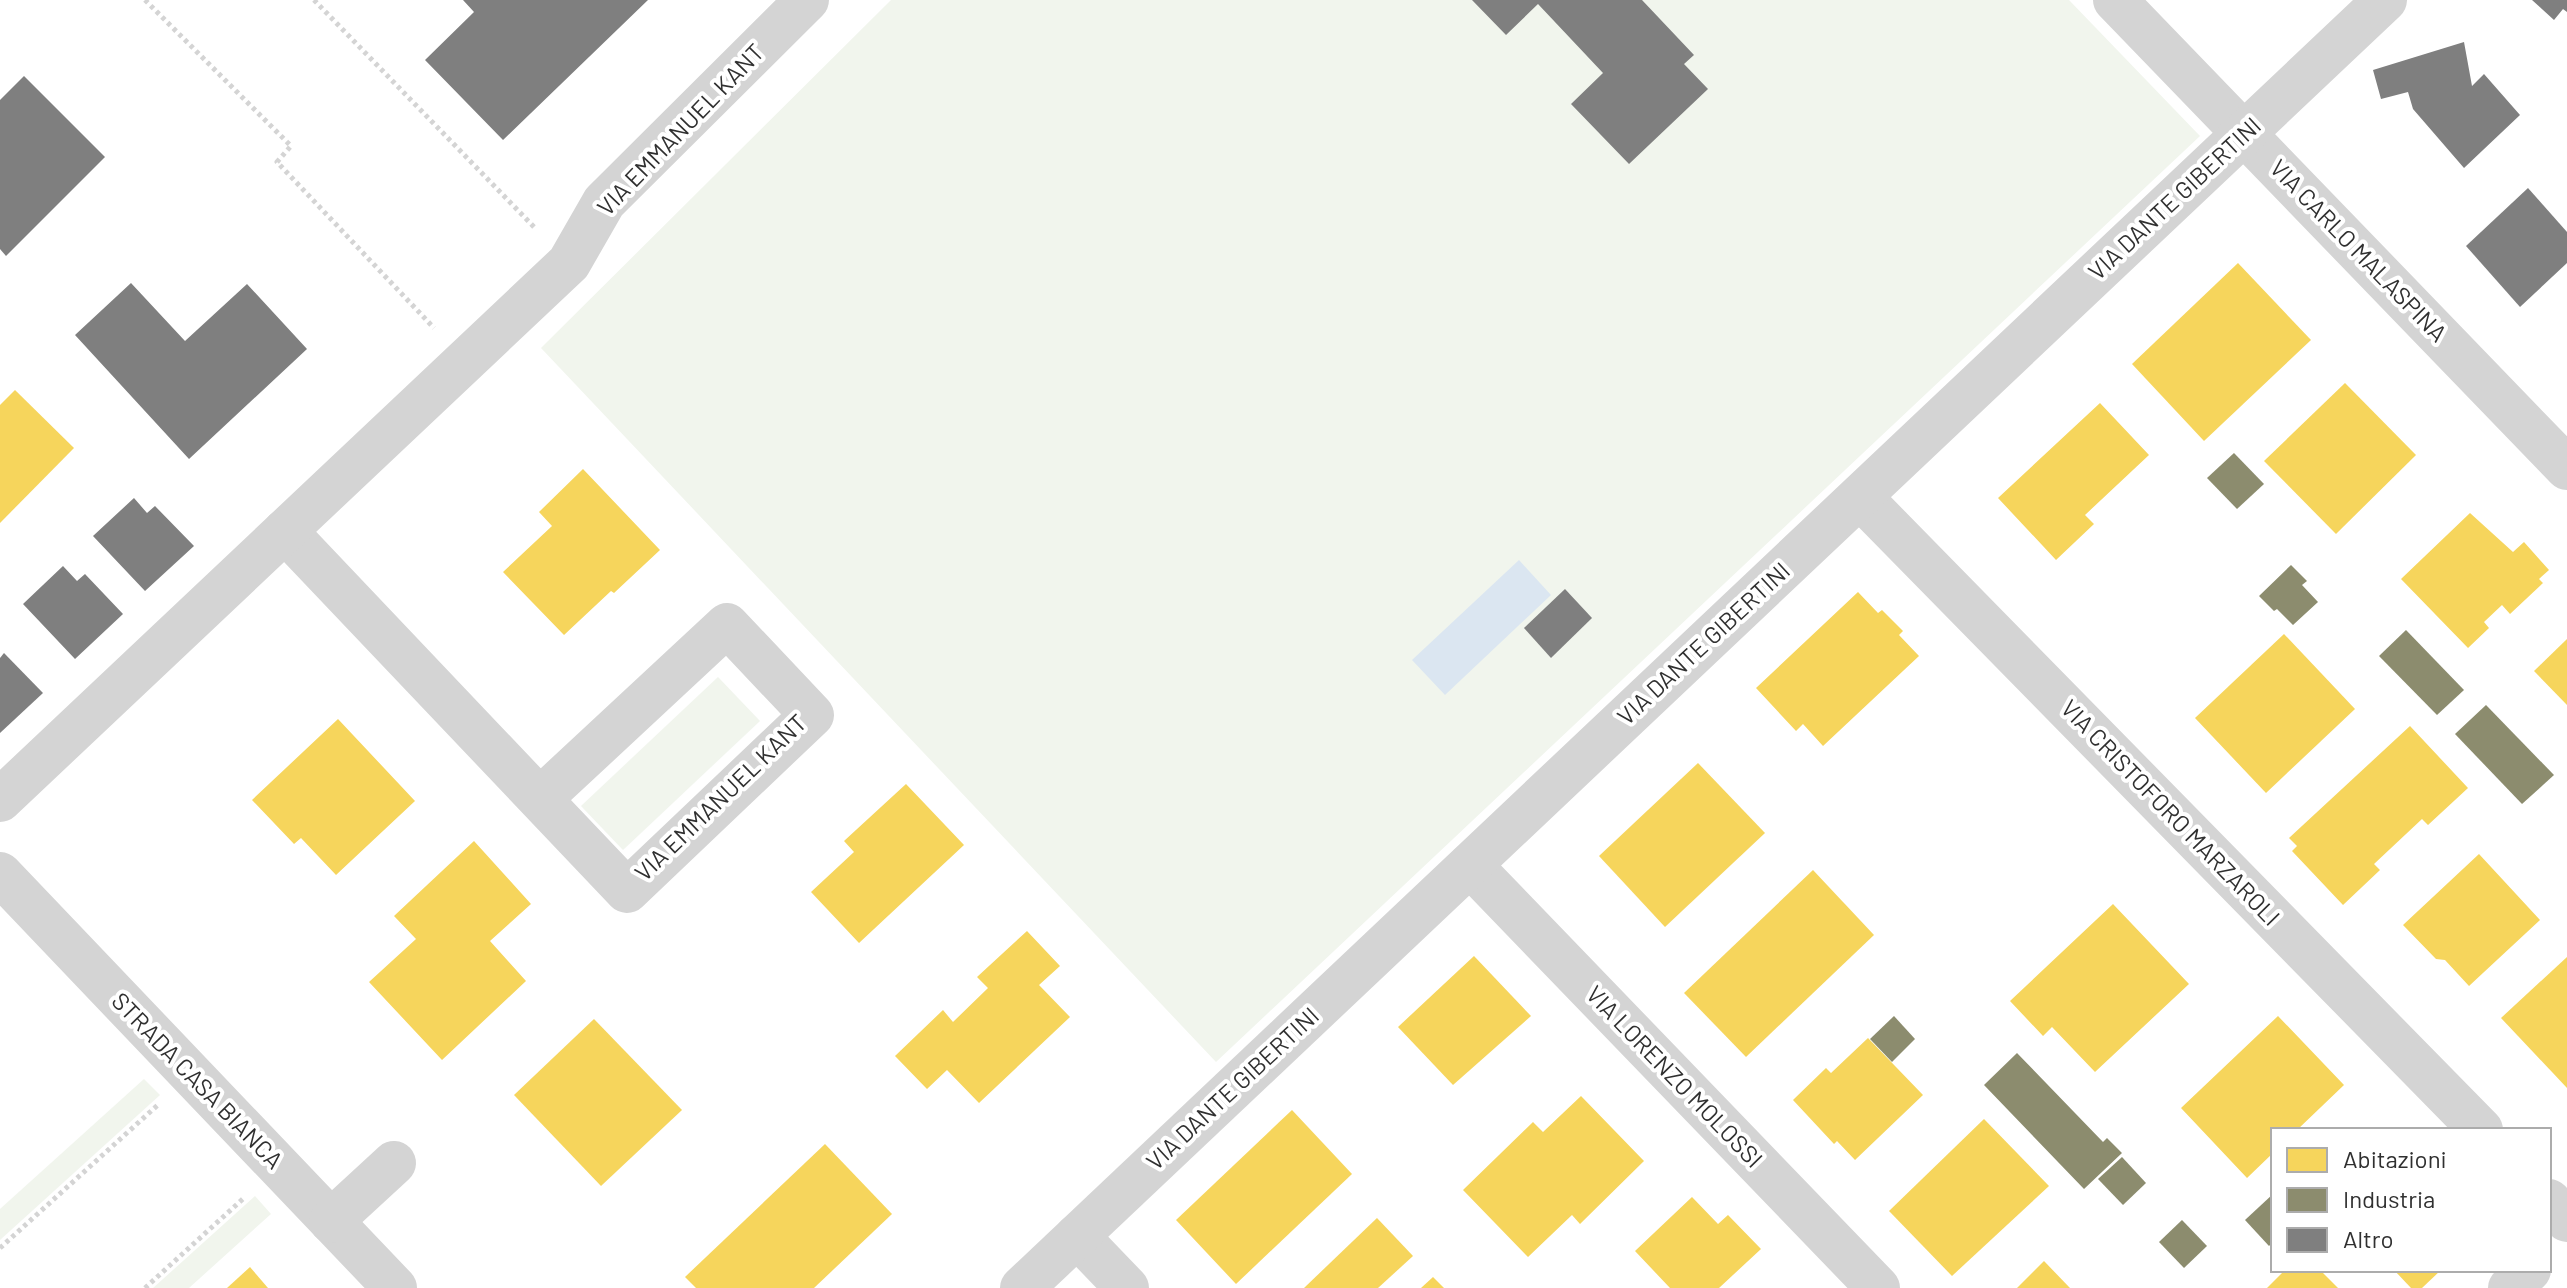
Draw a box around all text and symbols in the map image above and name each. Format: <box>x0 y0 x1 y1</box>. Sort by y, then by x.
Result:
street label: VIA EMMANUEL KANT <box>590 37 769 221</box>
street label: VIA DANTE GIBERTINI <box>2082 110 2266 285</box>
street label: VIA CARLO MALASPINA <box>2265 153 2454 347</box>
street label: VIA DANTE GIBERTINI <box>1611 555 1795 730</box>
street label: VIA CRISTOFORO MARZAROLI <box>2056 693 2287 931</box>
street label: VIA EMMANUEL KANT <box>628 707 812 886</box>
street label: VIA LORENZO MOLOSSI <box>1581 979 1769 1173</box>
street label: STRADA CASA BIANCA <box>106 986 290 1174</box>
street label: VIA DANTE GIBERTINI <box>1140 1000 1324 1175</box>
legend <box>2271 1128 2551 1272</box>
text: Abitazioni <box>2343 1144 2447 1173</box>
text: Industria <box>2343 1184 2435 1213</box>
text: Altro <box>2343 1224 2394 1253</box>

